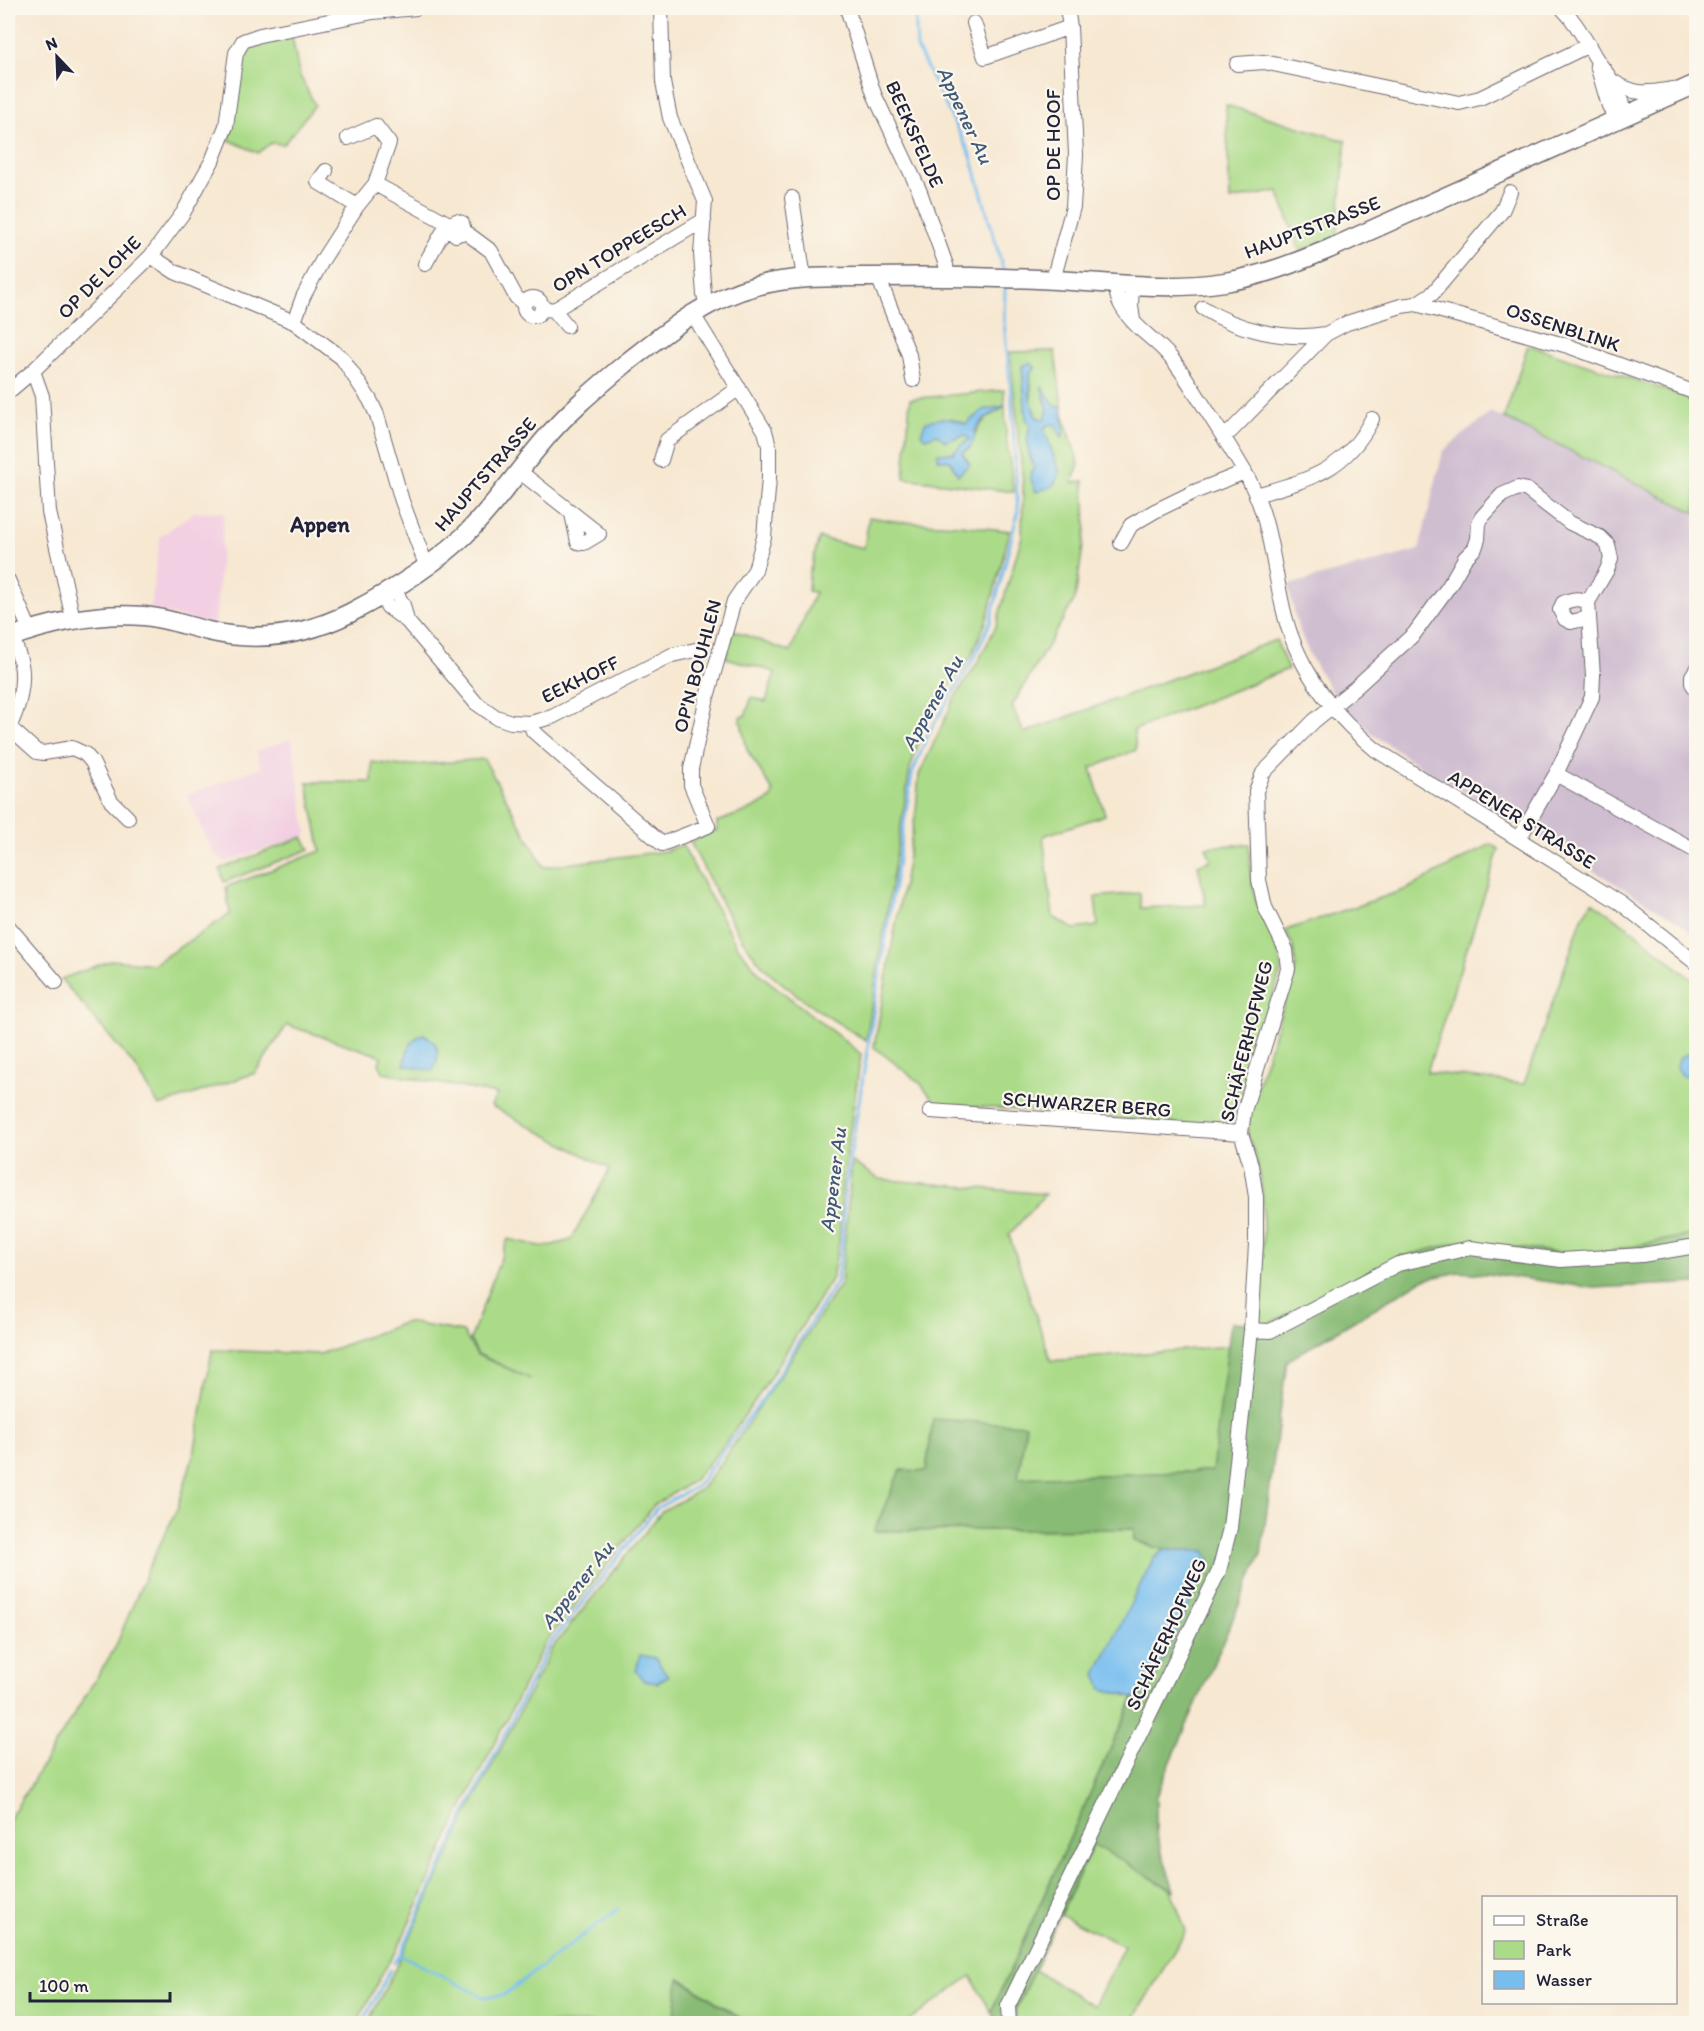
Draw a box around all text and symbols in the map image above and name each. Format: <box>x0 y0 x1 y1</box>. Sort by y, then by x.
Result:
north arrow <box>27 27 87 87</box>
text: N <box>43 33 60 55</box>
water label: Appener Au <box>932 62 999 168</box>
street label: BEEKSFELDE <box>881 77 949 191</box>
street label: OP DE HOOF <box>1041 88 1065 201</box>
street label: HAUPTSTRASSE <box>1241 190 1383 264</box>
street label: OPN TOPPEESCH <box>547 198 691 298</box>
street label: OP DE LOHE <box>52 230 146 324</box>
street label: OSSENBLINK <box>1503 297 1623 357</box>
street label: HAUPTSTRASSE <box>429 412 541 536</box>
district label: Appen <box>289 511 350 538</box>
street label: OP'N BOUHLEN <box>668 597 726 735</box>
street label: EEKHOFF <box>537 650 624 708</box>
water label: Appener Au <box>895 651 968 755</box>
street label: APPENER STRASSE <box>1444 764 1600 874</box>
street label: SCHÄFERHOFWEG <box>1214 958 1278 1124</box>
street label: SCHWARZER BERG <box>1002 1086 1172 1122</box>
water label: Appener Au <box>814 1126 851 1234</box>
water label: Appener Au <box>534 1535 619 1634</box>
street label: SCHÄFERHOFWEG <box>1120 1554 1212 1714</box>
legend <box>1482 1896 1677 2004</box>
text: Straße <box>1536 1909 1589 1931</box>
text: Park <box>1536 1939 1571 1961</box>
scale bar <box>30 1965 170 2003</box>
text: Wasser <box>1536 1969 1593 1991</box>
text: 100 m <box>39 1975 89 1997</box>

